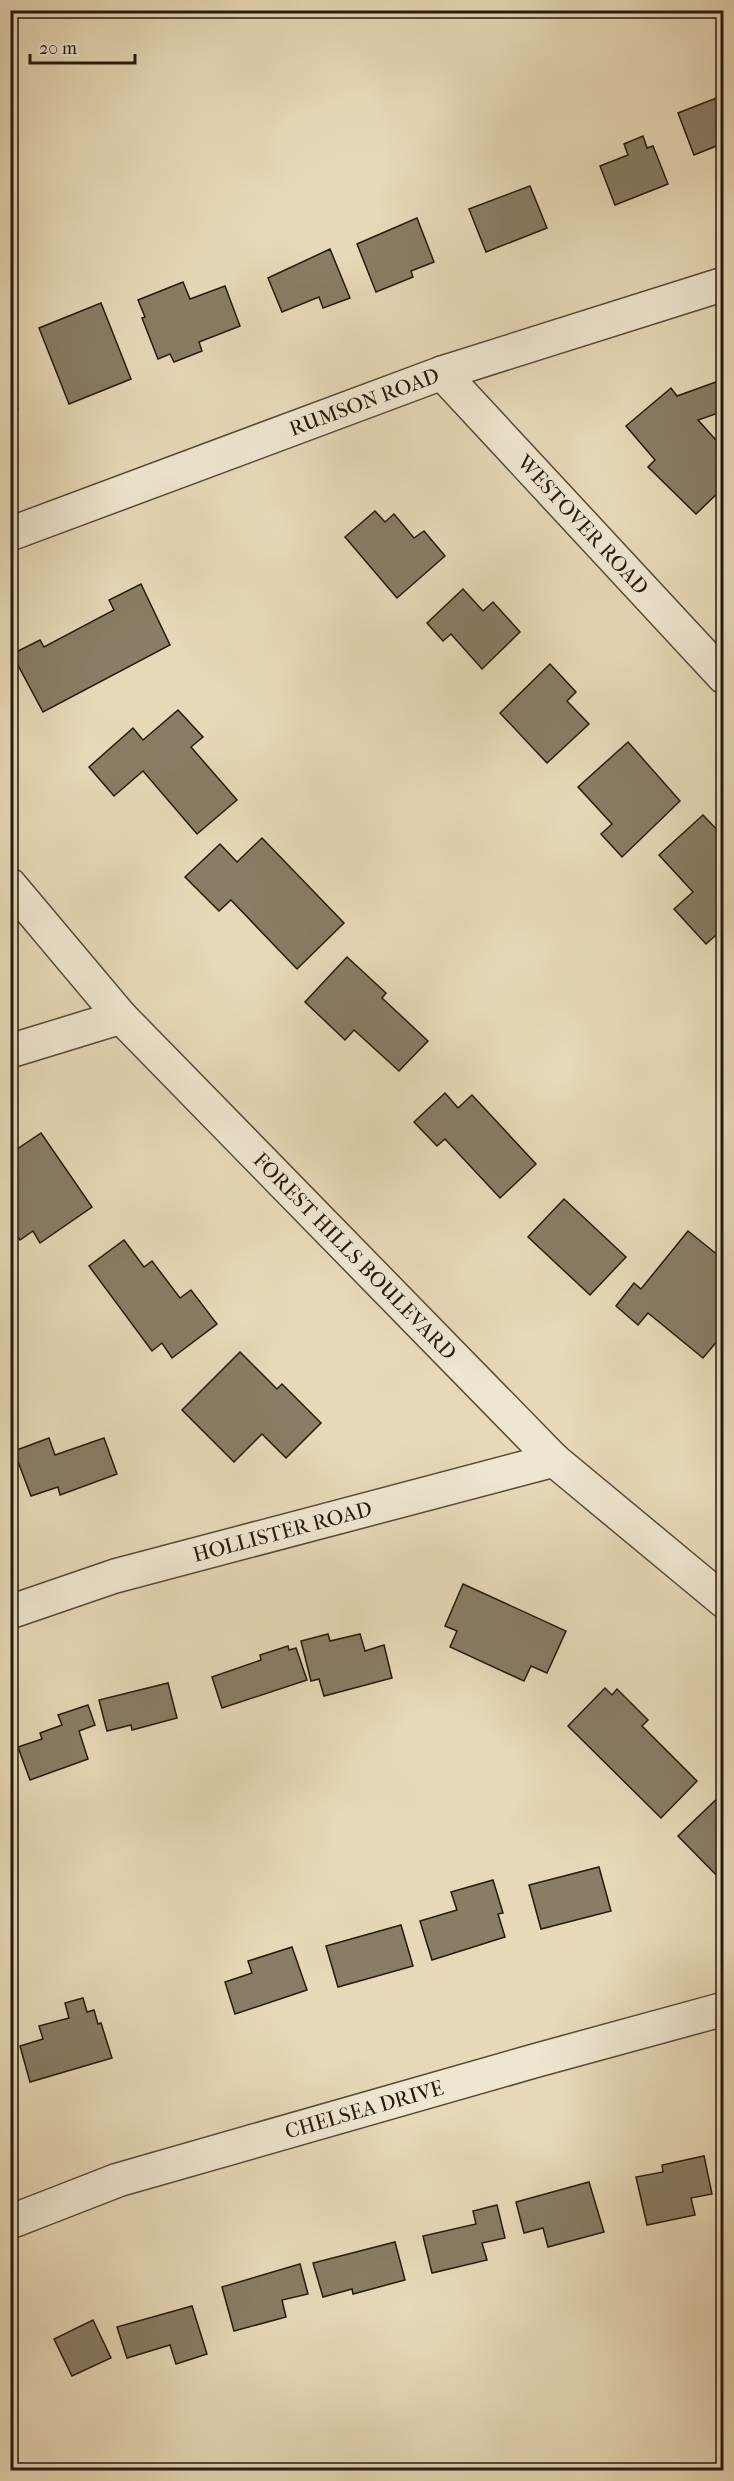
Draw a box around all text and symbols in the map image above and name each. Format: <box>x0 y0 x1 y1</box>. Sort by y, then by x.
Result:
scale bar <box>30 27 135 65</box>
text: 20 m <box>39 38 77 59</box>
street label: RUMSON ROAD <box>286 363 443 441</box>
street label: WESTOVER ROAD <box>512 449 653 599</box>
street label: FOREST HILLS BOULEVARD <box>248 1148 461 1365</box>
street label: HOLLISTER ROAD <box>190 1497 374 1567</box>
street label: CHELSEA DRIVE <box>282 2075 446 2144</box>

